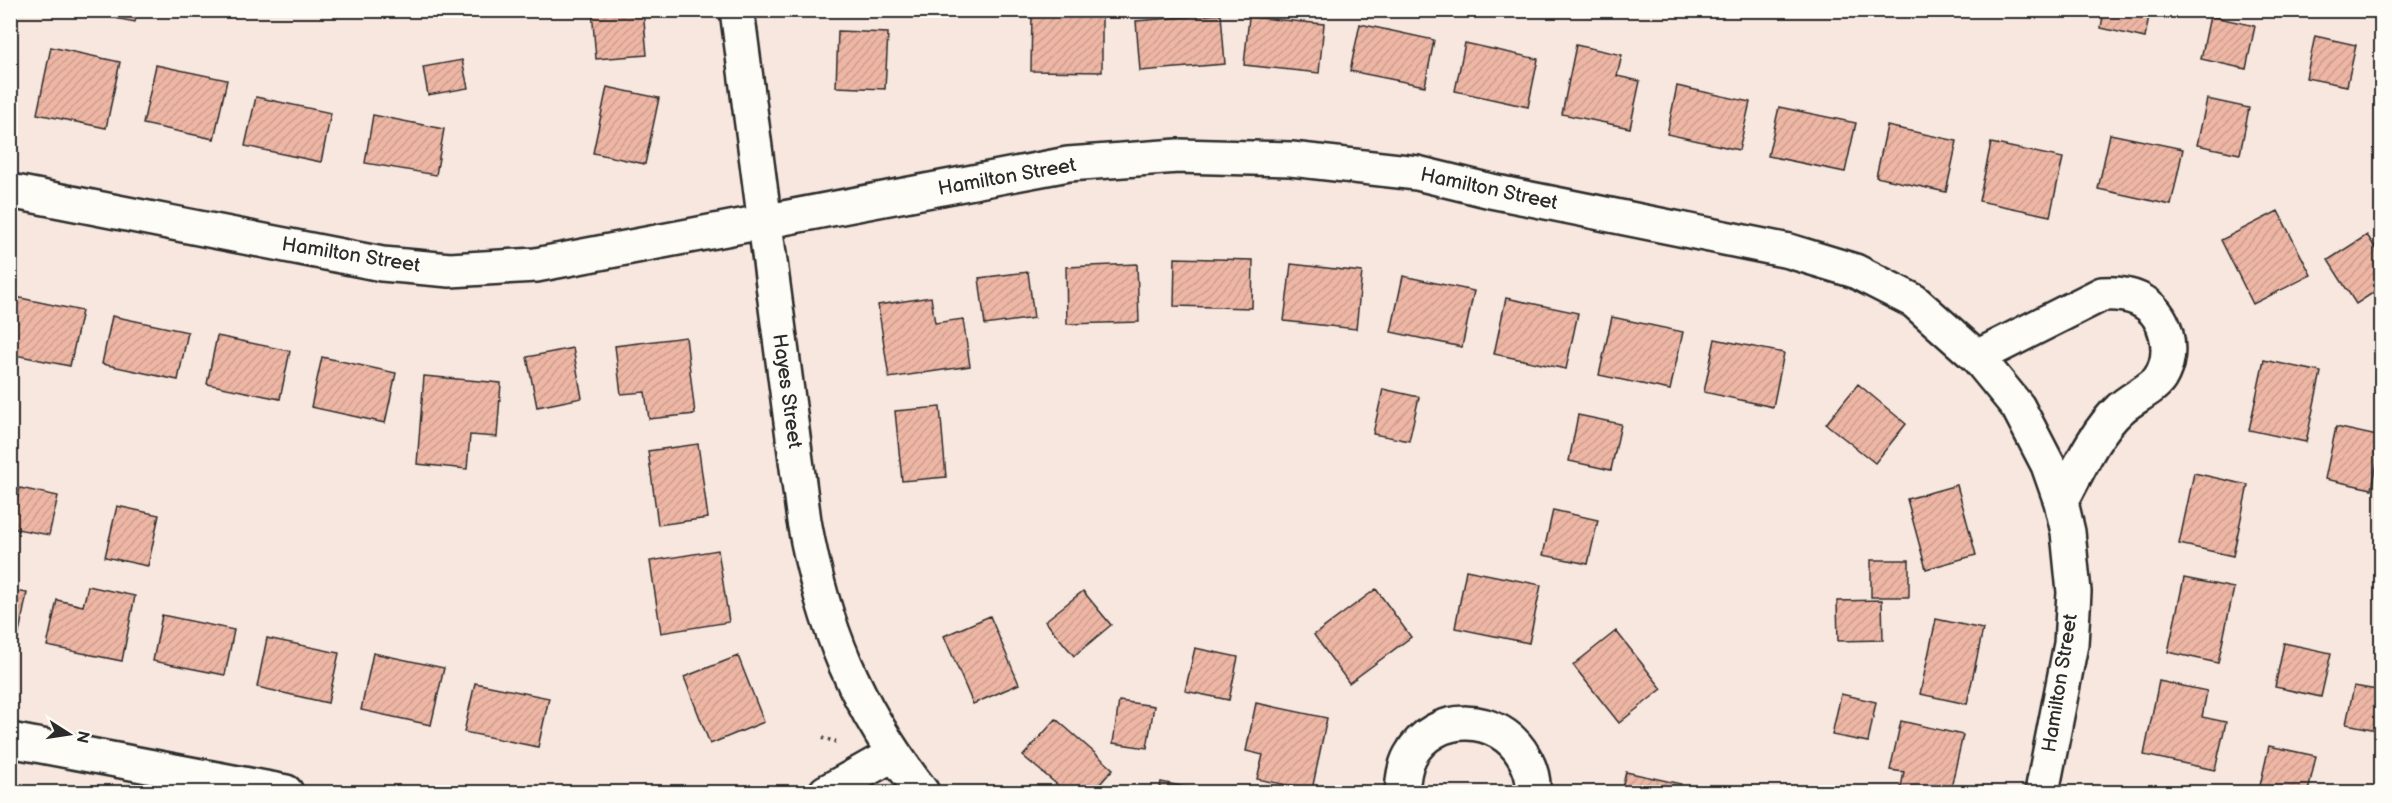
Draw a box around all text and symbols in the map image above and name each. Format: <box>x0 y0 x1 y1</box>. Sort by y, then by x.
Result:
street label: Hamilton Street <box>936 153 1078 201</box>
street label: Hamilton Street <box>1418 163 1560 215</box>
street label: Hamilton Street <box>280 232 422 278</box>
street label: Hayes Street <box>767 332 807 450</box>
street label: Hamilton Street <box>2037 612 2083 754</box>
north arrow <box>39 704 99 764</box>
text: N <box>72 729 93 745</box>

